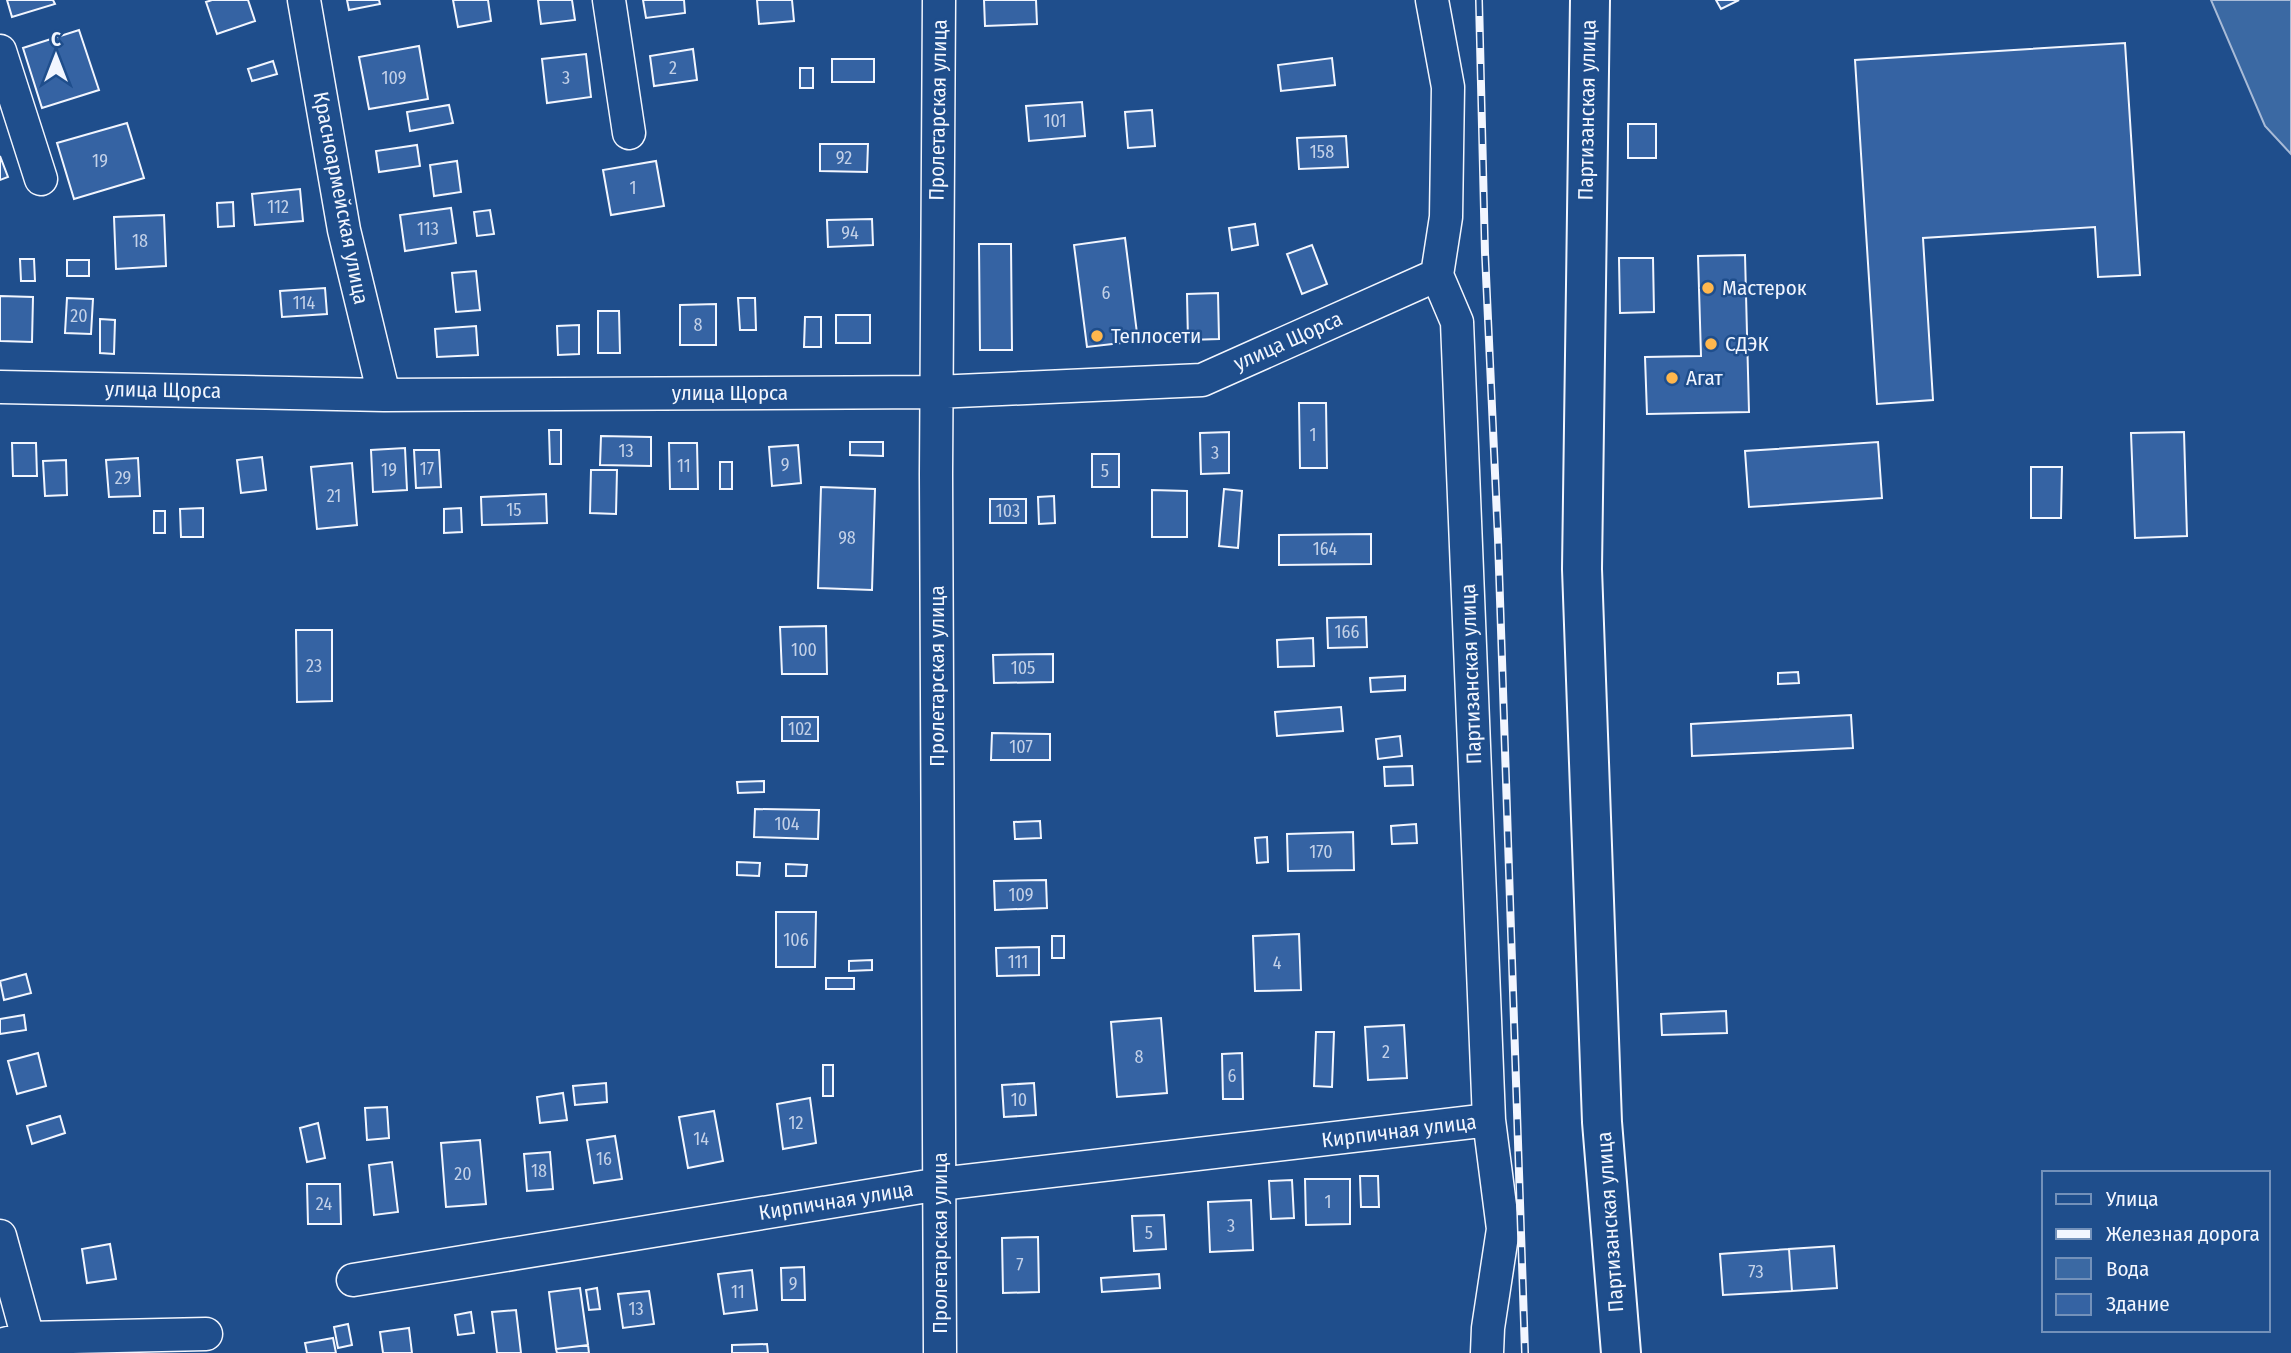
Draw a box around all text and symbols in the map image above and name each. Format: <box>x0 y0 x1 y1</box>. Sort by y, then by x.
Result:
street label: Пролетарская улица <box>923 19 953 201</box>
street label: Партизанская улица <box>1572 19 1602 201</box>
north arrow <box>21 21 91 91</box>
text: С <box>51 28 61 51</box>
house number: 2 <box>669 57 677 79</box>
house number: 109 <box>381 67 407 89</box>
house number: 3 <box>562 67 570 89</box>
street label: Красноармейская улица <box>308 89 374 307</box>
house number: 101 <box>1044 110 1066 132</box>
house number: 158 <box>1310 141 1334 163</box>
house number: 92 <box>836 147 852 169</box>
house number: 19 <box>92 150 108 172</box>
house number: 1 <box>629 177 637 199</box>
house number: 112 <box>267 196 289 218</box>
house number: 113 <box>417 218 439 240</box>
house number: 94 <box>841 222 859 244</box>
house number: 18 <box>132 230 148 252</box>
place label: Мастерок <box>1722 275 1807 301</box>
marker: Мастерок <box>1700 280 1716 296</box>
house number: 6 <box>1102 282 1111 304</box>
house number: 114 <box>293 292 316 314</box>
house number: 20 <box>70 305 88 327</box>
street label: улица Щорса <box>1230 305 1346 377</box>
house number: 8 <box>694 314 703 336</box>
place label: Теплосети <box>1111 323 1201 349</box>
marker: Теплосети <box>1089 328 1105 344</box>
place label: СДЭК <box>1725 331 1769 357</box>
marker: СДЭК <box>1703 336 1719 352</box>
place label: Агат <box>1686 365 1723 391</box>
marker: Агат <box>1664 370 1680 386</box>
street label: улица Щорса <box>105 376 221 404</box>
street label: улица Щорса <box>672 380 788 406</box>
house number: 1 <box>1309 424 1317 446</box>
house number: 13 <box>618 440 634 462</box>
house number: 3 <box>1211 442 1219 464</box>
house number: 9 <box>781 454 789 476</box>
house number: 11 <box>677 455 691 477</box>
house number: 17 <box>420 458 434 480</box>
house number: 19 <box>381 459 397 481</box>
house number: 5 <box>1101 460 1109 482</box>
house number: 29 <box>115 467 131 489</box>
house number: 21 <box>327 485 341 507</box>
house number: 15 <box>506 499 522 521</box>
house number: 103 <box>996 500 1020 522</box>
house number: 98 <box>838 527 856 549</box>
house number: 164 <box>1313 538 1338 560</box>
street label: Партизанская улица <box>1455 583 1487 765</box>
street label: Пролетарская улица <box>924 585 950 767</box>
house number: 166 <box>1335 621 1360 643</box>
house number: 100 <box>791 639 817 661</box>
house number: 23 <box>306 655 322 677</box>
house number: 105 <box>1011 657 1035 679</box>
house number: 102 <box>788 718 812 740</box>
house number: 107 <box>1009 736 1033 758</box>
house number: 104 <box>774 813 800 835</box>
house number: 170 <box>1309 841 1333 863</box>
house number: 109 <box>1008 884 1034 906</box>
house number: 106 <box>783 929 809 951</box>
house number: 111 <box>1008 951 1028 973</box>
house number: 4 <box>1273 952 1282 974</box>
house number: 2 <box>1382 1041 1390 1063</box>
house number: 8 <box>1135 1046 1144 1068</box>
house number: 6 <box>1228 1065 1237 1087</box>
house number: 10 <box>1011 1089 1027 1111</box>
street label: Кирпичная улица <box>1320 1109 1478 1153</box>
house number: 12 <box>789 1112 804 1134</box>
house number: 14 <box>693 1128 709 1150</box>
street label: Партизанская улица <box>1591 1131 1629 1313</box>
house number: 16 <box>596 1148 612 1170</box>
street label: Пролетарская улица <box>927 1152 953 1334</box>
house number: 18 <box>531 1160 547 1182</box>
house number: 20 <box>454 1163 472 1185</box>
legend <box>2042 1171 2270 1332</box>
street label: Кирпичная улица <box>757 1176 915 1226</box>
text: Улица <box>2105 1186 2159 1212</box>
house number: 1 <box>1324 1191 1332 1213</box>
house number: 24 <box>316 1193 332 1215</box>
house number: 3 <box>1227 1215 1235 1237</box>
text: Железная дорога <box>2106 1221 2260 1247</box>
house number: 5 <box>1145 1222 1153 1244</box>
house number: 7 <box>1016 1254 1024 1276</box>
text: Вода <box>2106 1256 2149 1282</box>
house number: 73 <box>1748 1261 1764 1283</box>
house number: 9 <box>789 1273 797 1295</box>
house number: 11 <box>731 1281 745 1303</box>
text: Здание <box>2106 1291 2170 1317</box>
house number: 13 <box>628 1298 644 1320</box>

